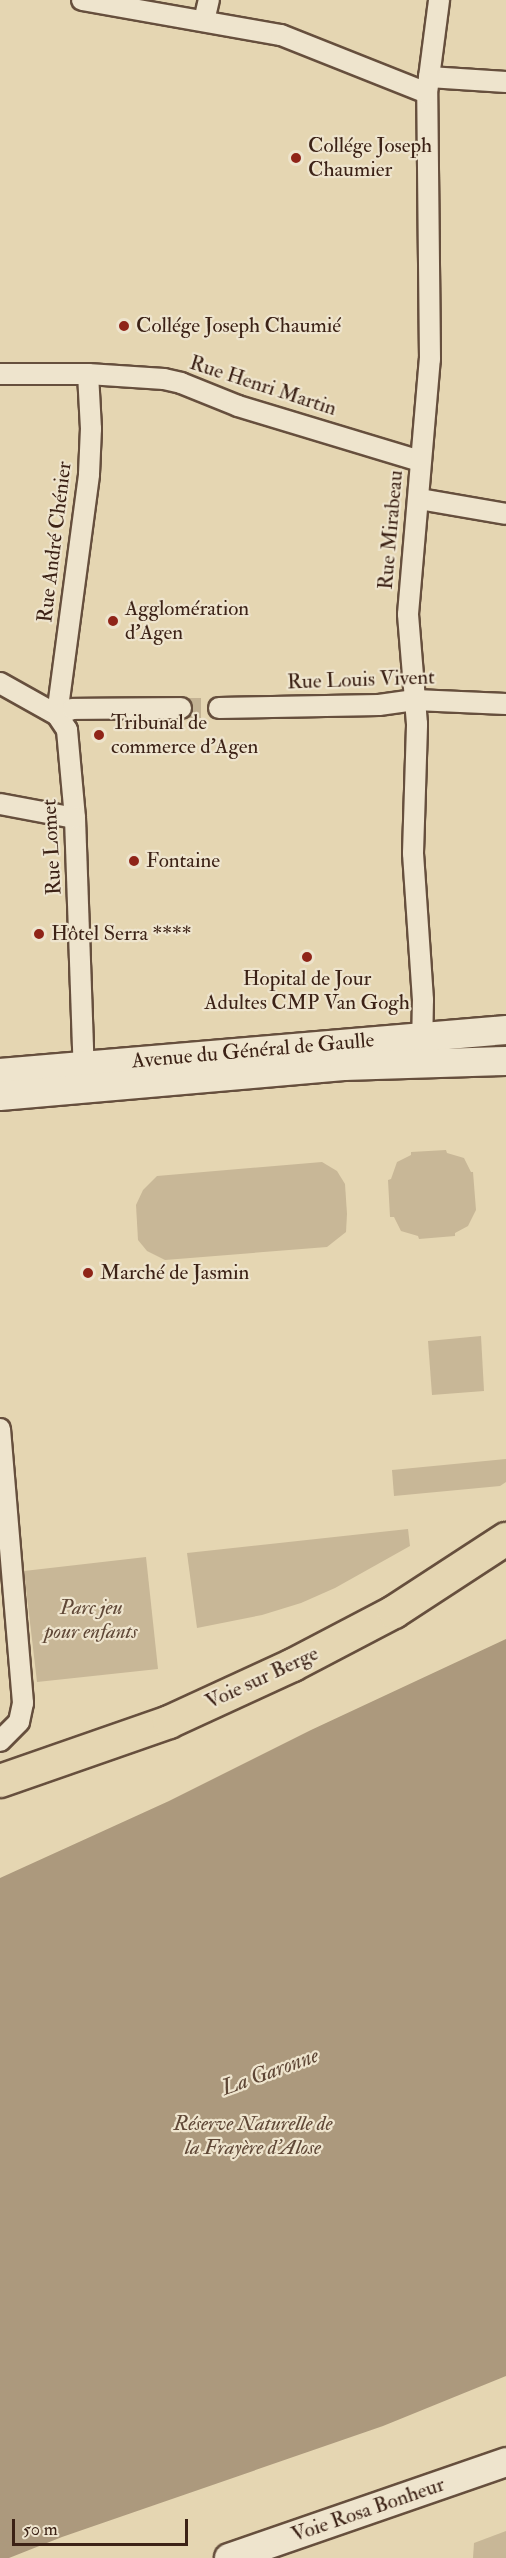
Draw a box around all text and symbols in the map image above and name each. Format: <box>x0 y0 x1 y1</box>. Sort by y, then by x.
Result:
place label: Collége Joseph Chaumier <box>308 133 432 183</box>
marker: Collége Joseph Chaumier <box>289 151 303 165</box>
place label: Collége Joseph Chaumié <box>136 313 341 339</box>
marker: Collége Joseph Chaumié <box>117 319 131 333</box>
street label: Rue Henri Martin <box>186 350 340 422</box>
street label: Rue André Chénier <box>33 460 77 624</box>
street label: Rue Mirabeau <box>373 469 409 591</box>
place label: Agglomération d'Agen <box>125 596 249 646</box>
marker: Agglomération d'Agen <box>106 614 120 628</box>
street label: Rue Louis Vivent <box>287 665 435 695</box>
place label: Tribunal de commerce d'Agen <box>111 710 258 760</box>
marker: Tribunal de commerce d'Agen <box>92 728 106 742</box>
street label: Rue Lomet <box>37 798 67 896</box>
place label: Fontaine <box>146 848 220 874</box>
marker: Fontaine <box>127 854 141 868</box>
place label: Hôtel Serra **** <box>51 921 191 947</box>
marker: Hôtel Serra **** <box>32 927 46 941</box>
marker: Hopital de Jour Adultes CMP Van Gogh <box>300 950 314 964</box>
place label: Hopital de Jour Adultes CMP Van Gogh <box>204 966 410 1016</box>
street label: Avenue du Général de Gaulle <box>131 1028 375 1074</box>
place label: Marché de Jasmin <box>100 1260 249 1286</box>
marker: Marché de Jasmin <box>81 1266 95 1280</box>
park label: Parc jeu pour enfants <box>45 1595 137 1645</box>
street label: Voie sur Berge <box>202 1641 322 1715</box>
water label: La Garonne <box>218 2042 322 2102</box>
park label: Réserve Naturelle de la Frayère d'Alose <box>173 2111 333 2161</box>
street label: Voie Rosa Bonheur <box>288 2472 448 2548</box>
scale bar <box>15 2507 190 2545</box>
text: 50 m <box>23 2518 58 2541</box>

